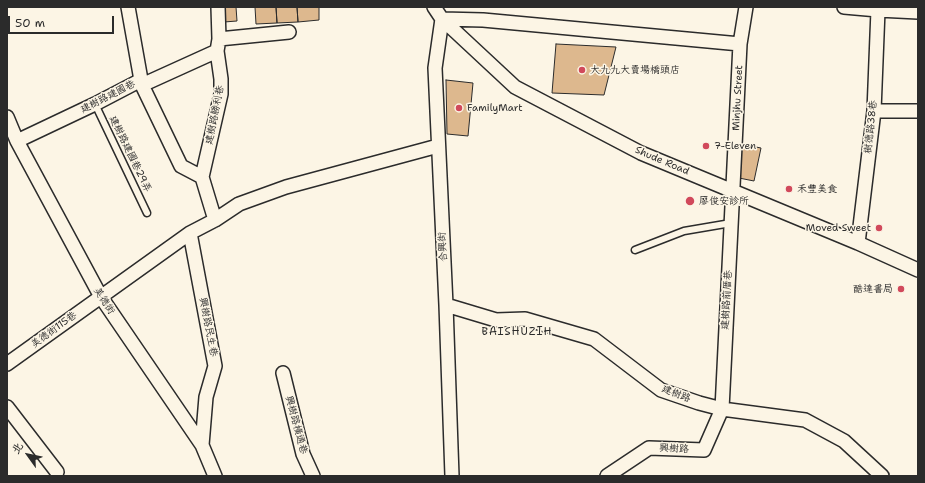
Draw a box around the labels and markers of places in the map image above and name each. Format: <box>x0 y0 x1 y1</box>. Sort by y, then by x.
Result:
place label: 大九九大賣場橋頭店 <box>590 64 680 76</box>
marker: 大九九大賣場橋頭店 <box>577 65 587 75</box>
place label: FamilyMart <box>467 102 523 114</box>
marker: FamilyMart <box>454 103 464 113</box>
place label: 7-Eleven <box>714 140 756 152</box>
marker: 7-Eleven <box>701 141 711 151</box>
place label: 禾豐美食 <box>797 183 837 195</box>
marker: 禾豐美食 <box>784 184 794 194</box>
marker: 廖俊安診所 <box>684 195 696 207</box>
place label: 廖俊安診所 <box>699 195 749 207</box>
place label: Moved Sweet <box>806 222 871 234</box>
marker: Moved Sweet <box>874 223 884 233</box>
place label: 酷達書局 <box>853 283 893 295</box>
marker: 酷達書局 <box>896 284 906 294</box>

